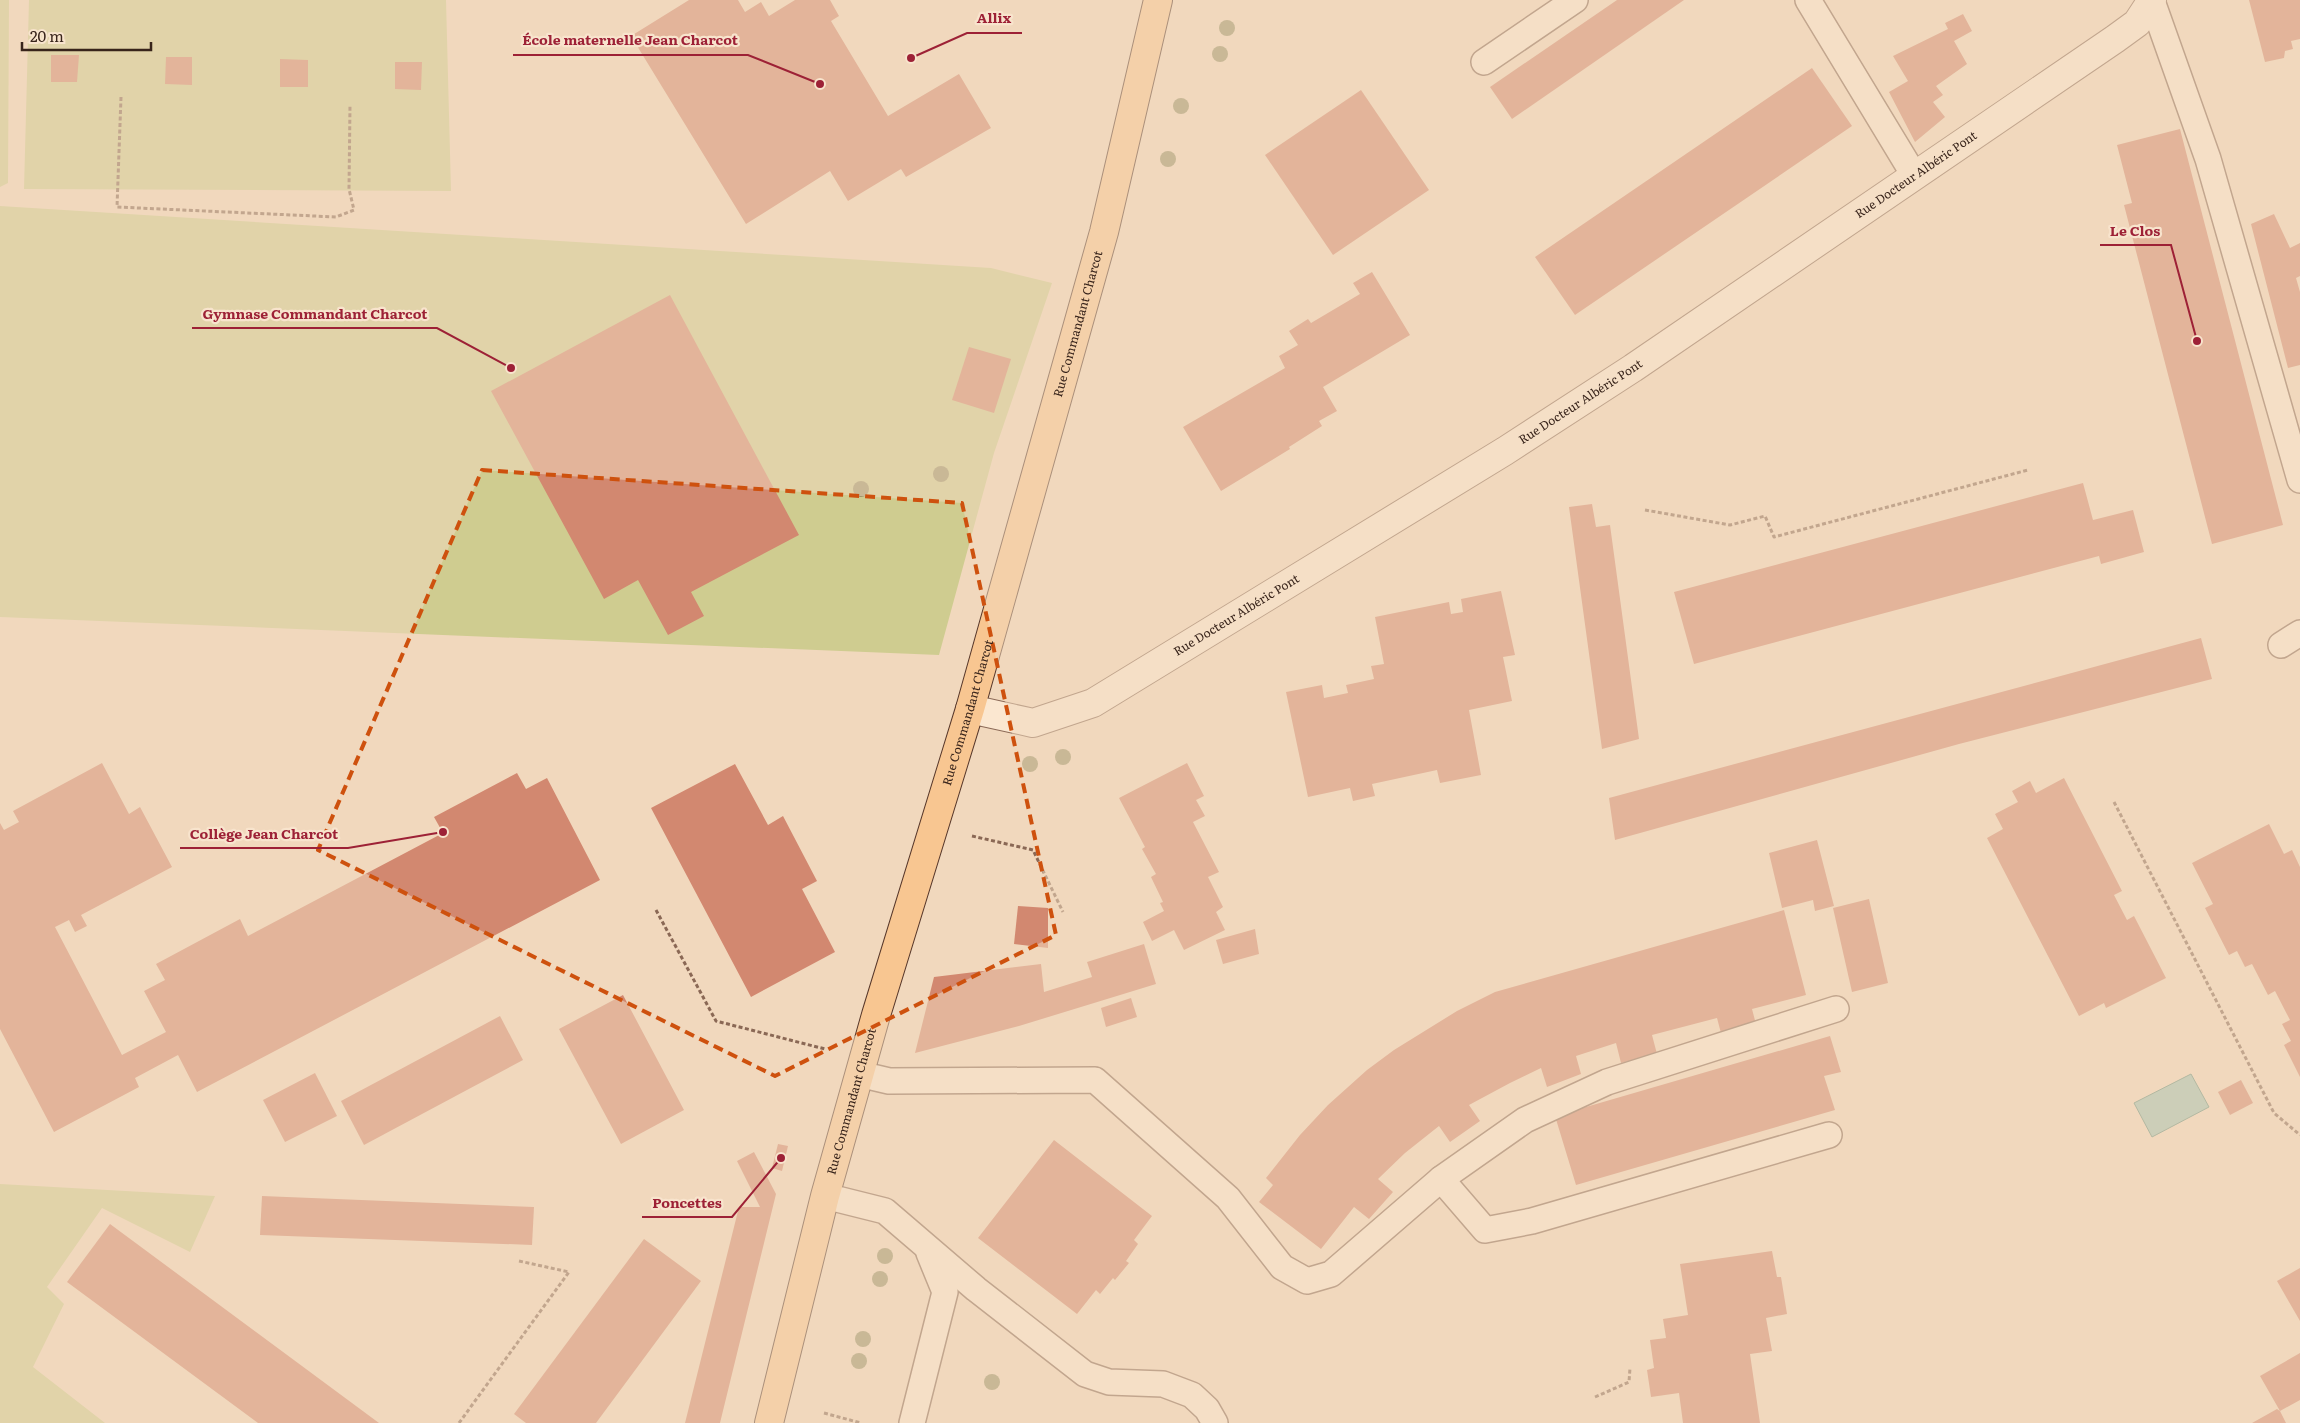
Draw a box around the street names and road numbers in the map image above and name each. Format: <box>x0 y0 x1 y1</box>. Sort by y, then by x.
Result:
street label: Rue Docteur Albéric Pont <box>1851 126 1980 222</box>
street label: Rue Commandant Charcot <box>1048 248 1106 399</box>
street label: Rue Docteur Albéric Pont <box>1515 354 1646 448</box>
street label: Rue Docteur Albéric Pont <box>1170 569 1302 660</box>
street label: Rue Commandant Charcot <box>937 637 997 788</box>
street label: Rue Commandant Charcot <box>821 1026 880 1177</box>

